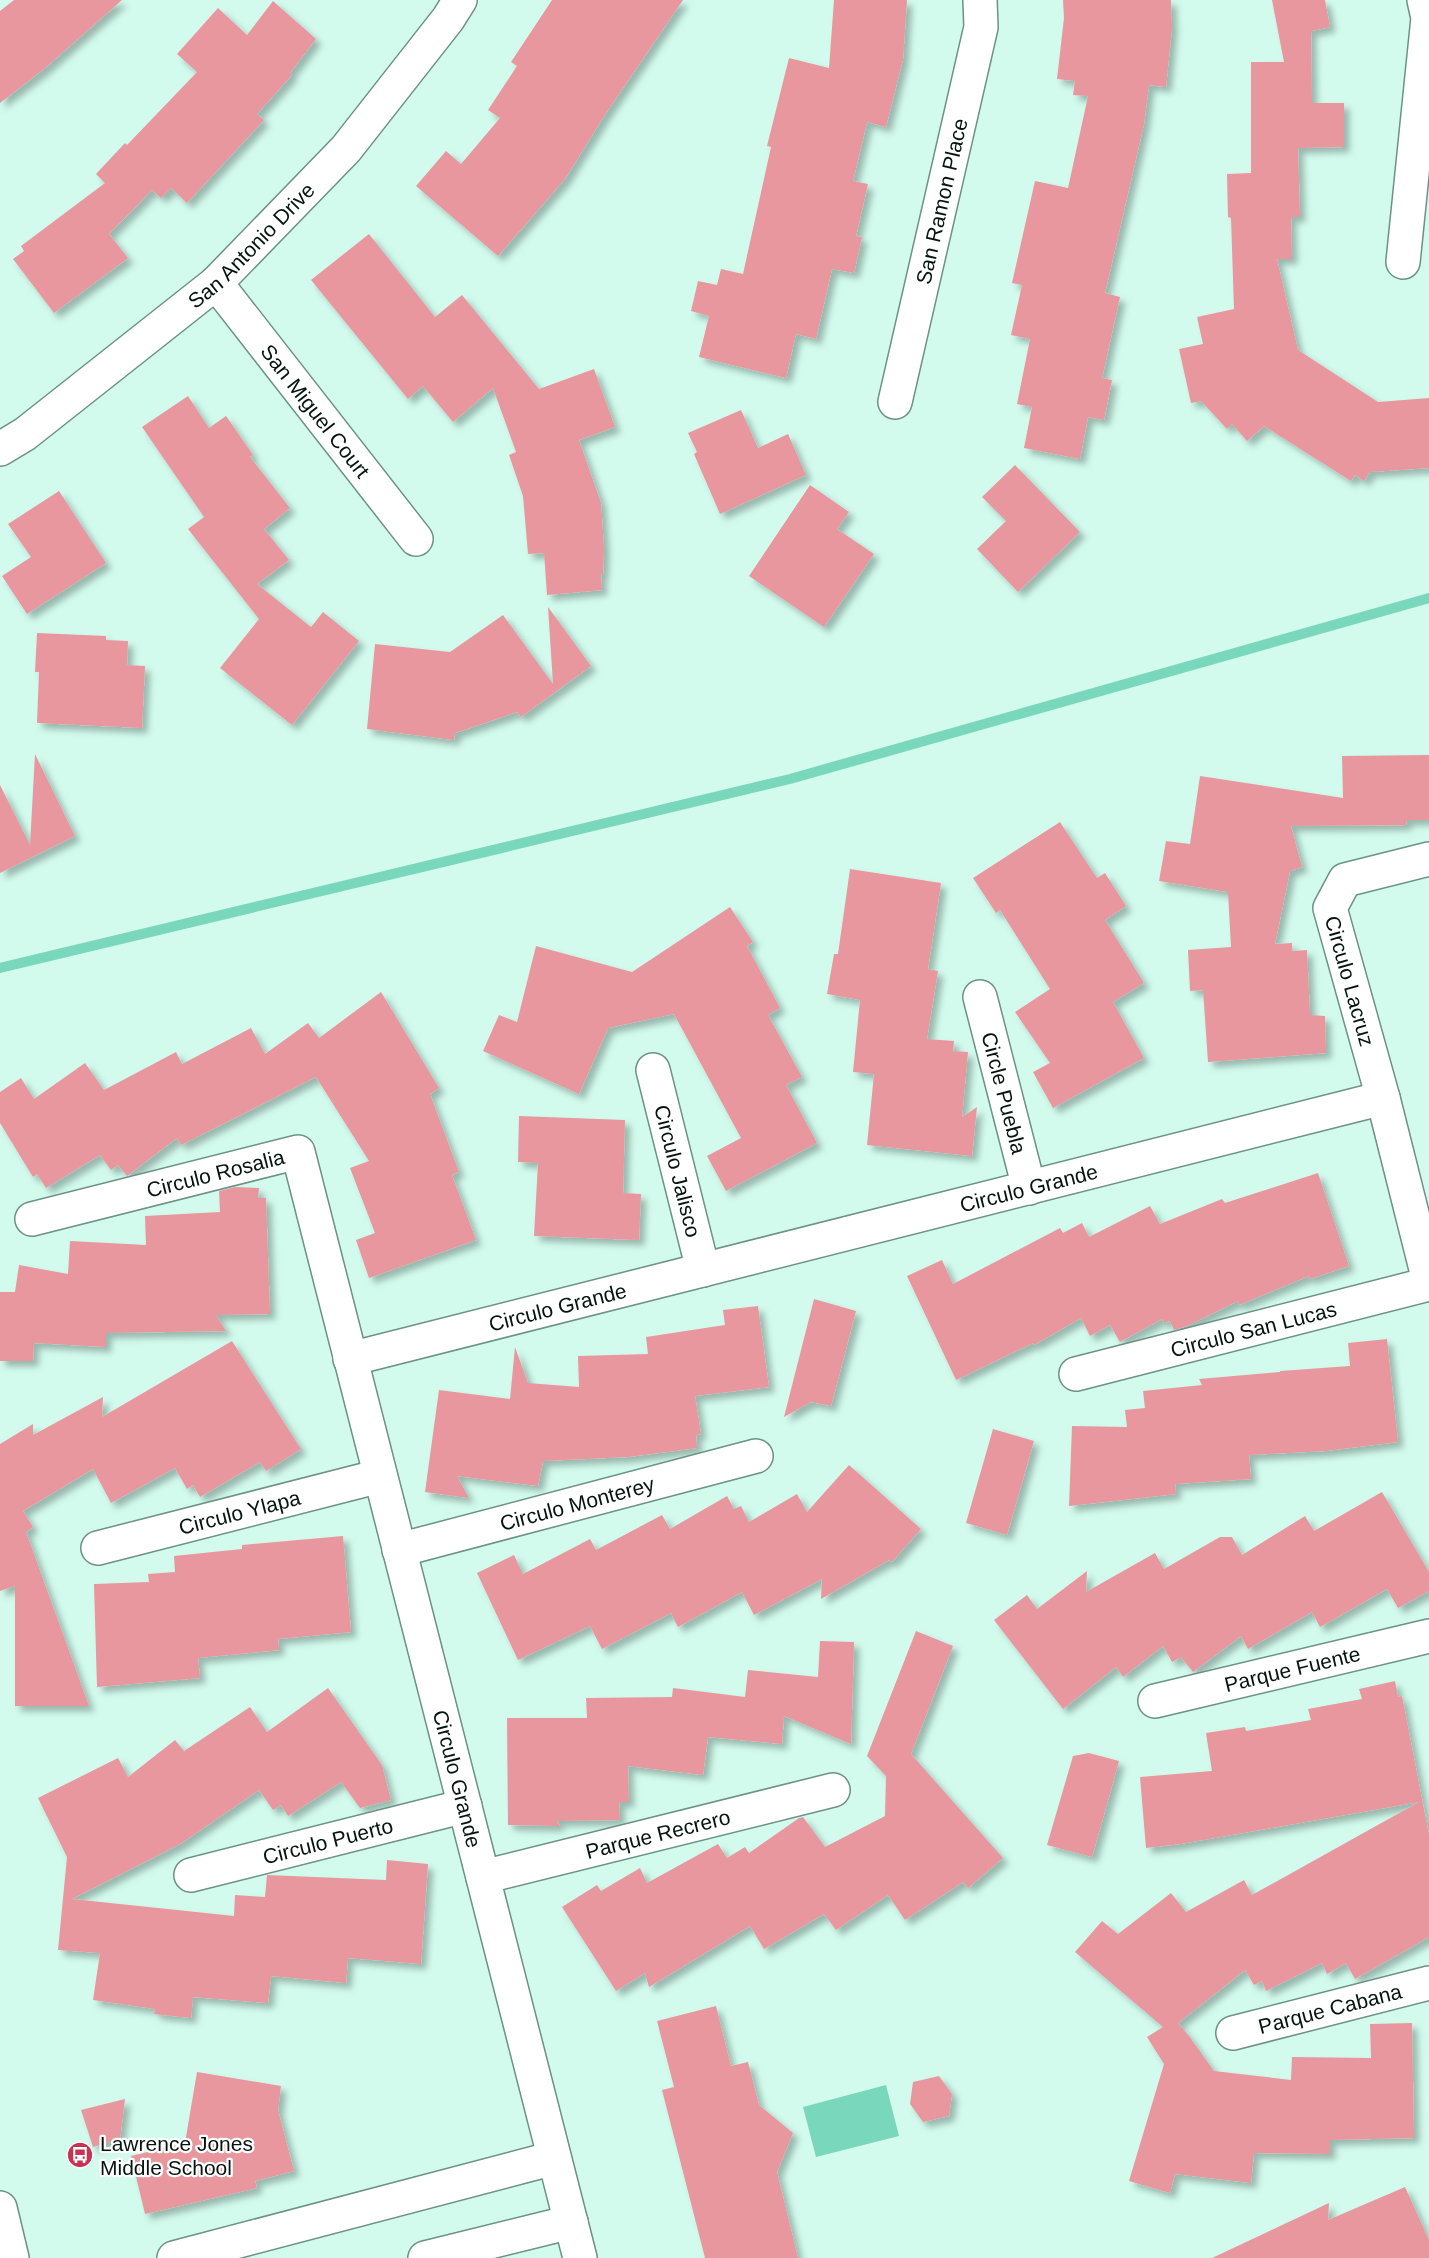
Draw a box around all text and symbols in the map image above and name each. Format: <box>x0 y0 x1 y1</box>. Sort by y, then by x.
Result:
street label: San Ramon Place <box>911 116 971 286</box>
street label: San Antonio Drive <box>183 178 319 312</box>
street label: San Miguel Court <box>257 340 375 482</box>
street label: Circulo Lacruz <box>1321 913 1379 1049</box>
street label: Circle Puebla <box>978 1030 1031 1157</box>
street label: Circulo Jalisco <box>651 1102 706 1239</box>
street label: Circulo Rosalia <box>144 1144 287 1201</box>
street label: Circulo Grande <box>957 1159 1100 1216</box>
street label: Circulo Grande <box>486 1278 629 1335</box>
street label: Circulo San Lucas <box>1168 1297 1339 1361</box>
street label: Circulo Monterey <box>497 1472 657 1534</box>
street label: Circulo Ylapa <box>176 1485 303 1538</box>
street label: Parque Fuente <box>1222 1641 1362 1696</box>
street label: Circulo Grande <box>429 1707 486 1850</box>
street label: Parque Recrero <box>583 1805 732 1863</box>
street label: Circulo Puerto <box>260 1813 395 1868</box>
street label: Parque Cabana <box>1256 1979 1404 2038</box>
place label: Lawrence Jones Middle School <box>100 2132 253 2179</box>
bus stop icon: Lawrence Jones Middle School <box>65 2140 95 2170</box>

